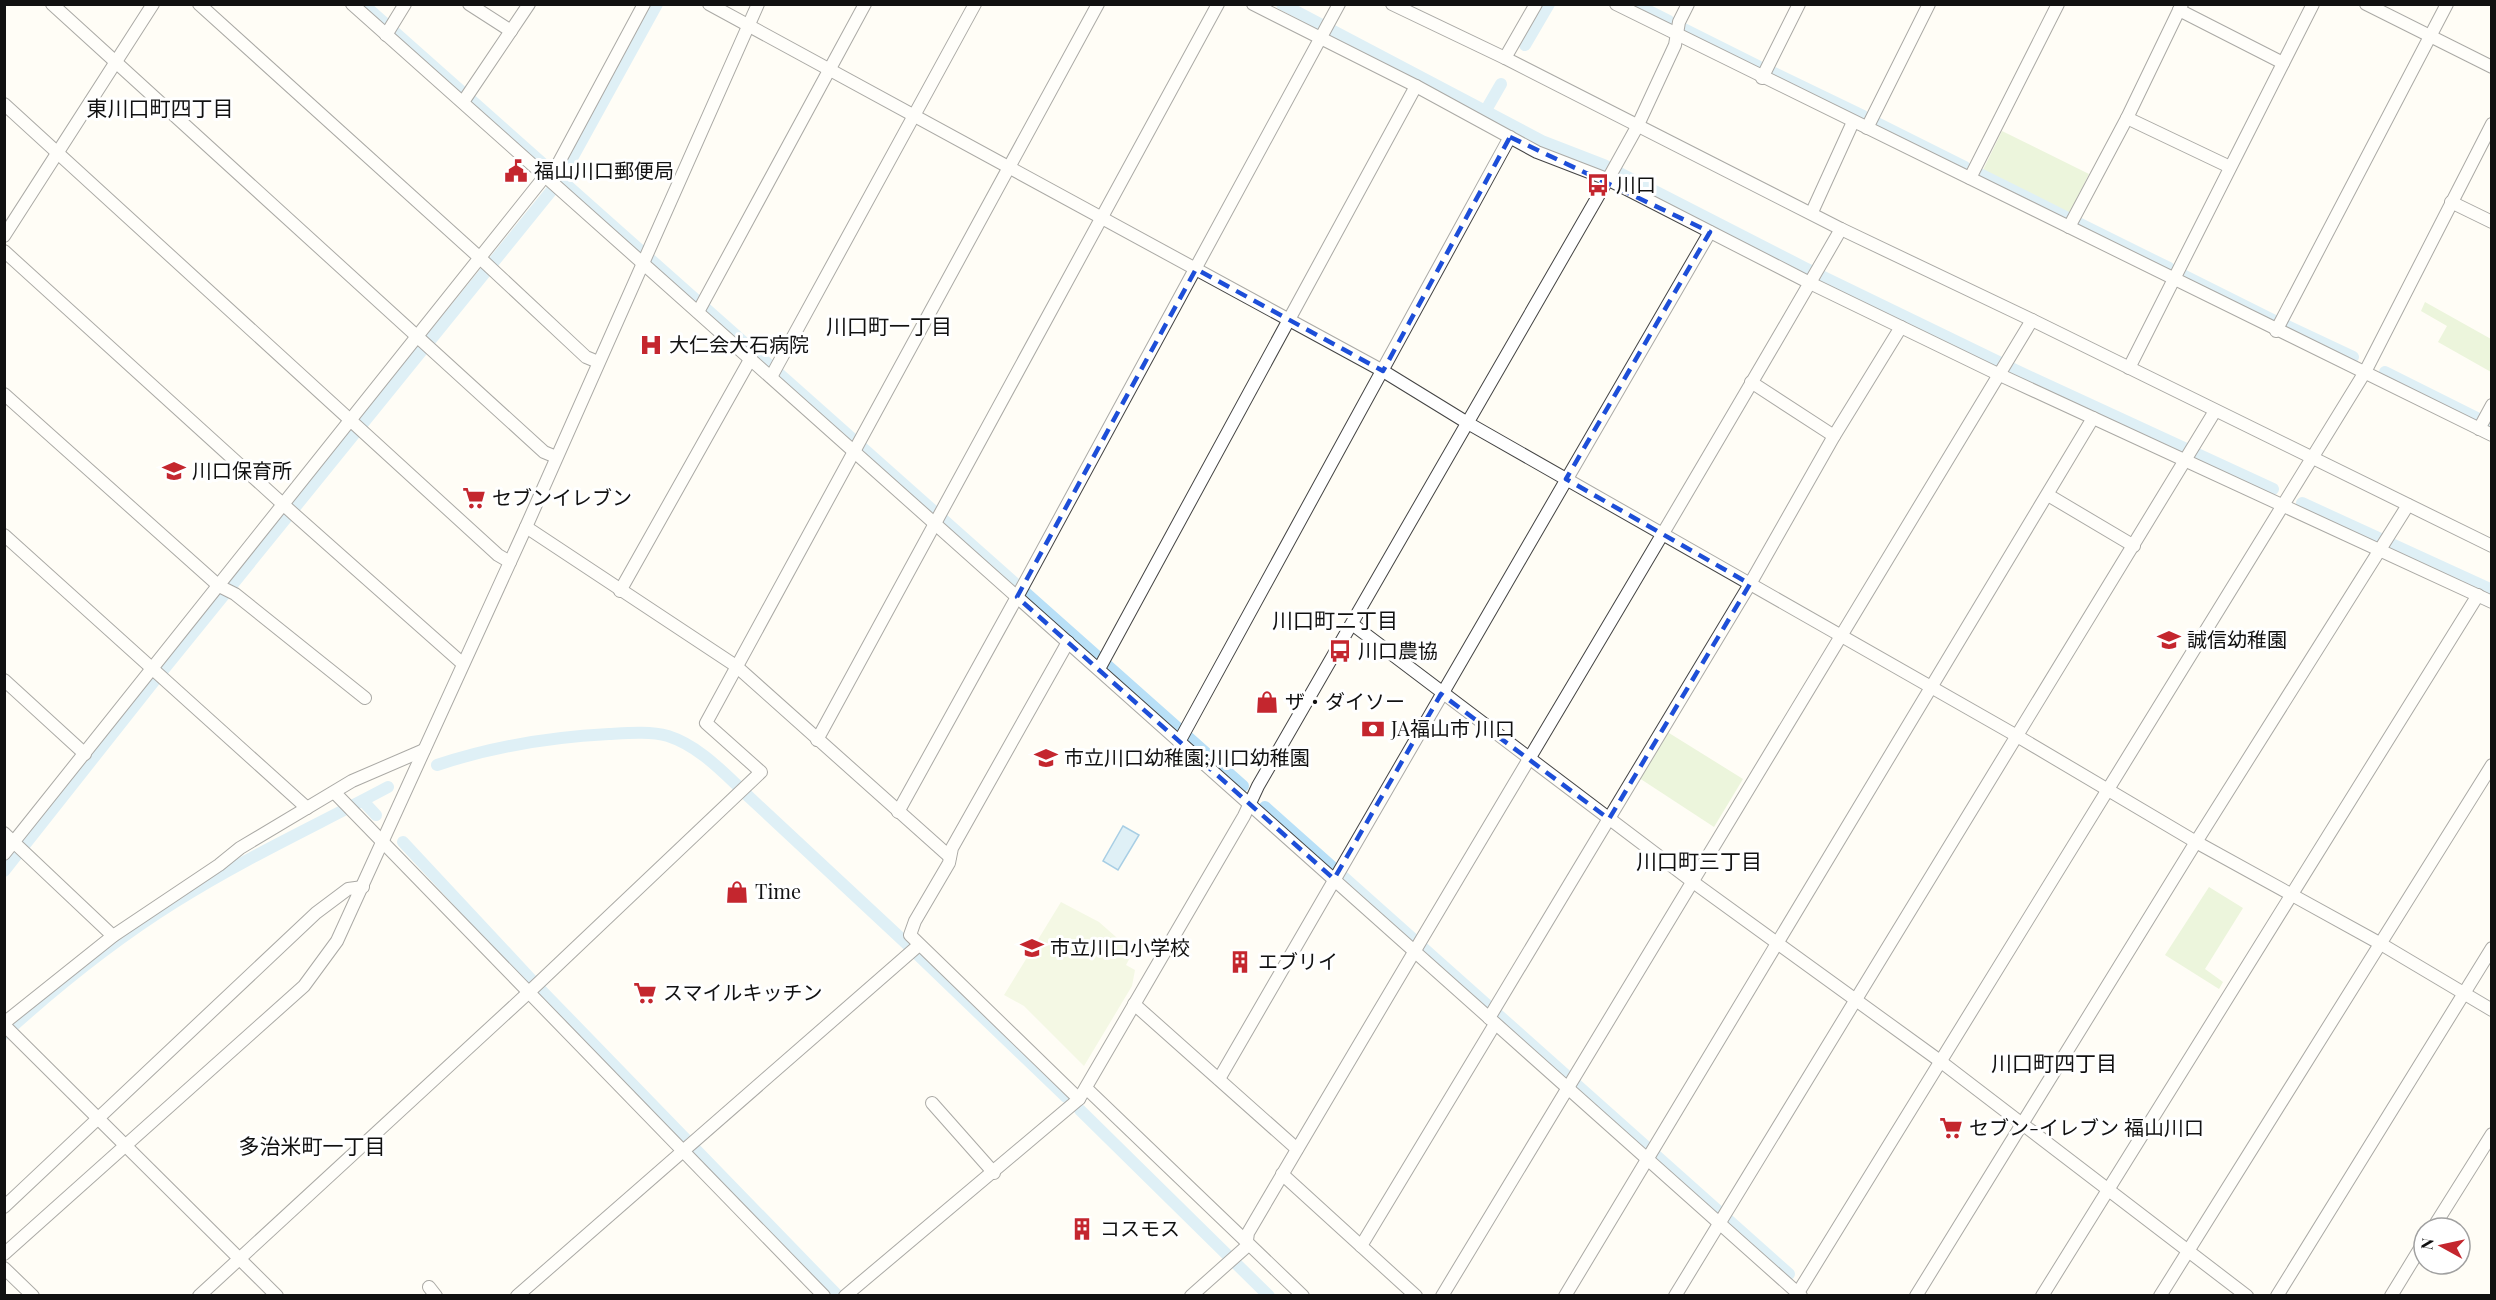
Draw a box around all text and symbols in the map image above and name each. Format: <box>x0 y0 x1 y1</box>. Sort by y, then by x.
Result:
district label: 東川口町四丁目 <box>87 93 234 121</box>
place label: 福山川口郵便局 <box>534 156 674 183</box>
public building icon: 福山川口郵便局 <box>503 158 529 184</box>
place label: 川口 <box>1616 170 1656 197</box>
bus stop icon: 川口 <box>1585 172 1611 198</box>
district label: 川口町一丁目 <box>826 311 952 339</box>
place label: 大仁会大石病院 <box>669 330 809 357</box>
hospital icon: 大仁会大石病院 <box>638 332 664 358</box>
place label: 川口保育所 <box>192 456 292 483</box>
school or university icon: 川口保育所 <box>161 458 187 484</box>
place label: セブンイレブン <box>492 483 632 510</box>
supermarket icon: セブンイレブン <box>461 485 487 511</box>
district label: 川口町二丁目 <box>1272 605 1398 633</box>
place label: 誠信幼稚園 <box>2187 625 2287 652</box>
school or university icon: 誠信幼稚園 <box>2156 627 2182 653</box>
place label: 川口農協 <box>1358 636 1438 663</box>
bus stop icon: 川口農協 <box>1327 638 1353 664</box>
place label: ザ・ダイソー <box>1285 687 1405 714</box>
shop icon: ザ・ダイソー <box>1254 689 1280 715</box>
place label: JA福山市 川口 <box>1390 714 1515 741</box>
bank icon: JA福山市 川口 <box>1360 716 1386 742</box>
place label: 市立川口幼稚園;川口幼稚園 <box>1064 743 1310 770</box>
school or university icon: 市立川口幼稚園;川口幼稚園 <box>1033 745 1059 771</box>
district label: 川口町三丁目 <box>1636 846 1762 874</box>
place label: Time <box>755 877 801 904</box>
shop icon: Time <box>724 879 750 905</box>
place label: 市立川口小学校 <box>1050 933 1190 960</box>
school or university icon: 市立川口小学校 <box>1019 935 1045 961</box>
place label: エブリイ <box>1258 947 1338 974</box>
building icon: エブリイ <box>1227 949 1253 975</box>
place label: スマイルキッチン <box>663 978 822 1005</box>
supermarket icon: スマイルキッチン <box>632 980 658 1006</box>
district label: 川口町四丁目 <box>1991 1048 2117 1076</box>
place label: セブン-イレブン 福山川口 <box>1969 1113 2204 1140</box>
supermarket icon: セブン-イレブン 福山川口 <box>1938 1115 1964 1141</box>
district label: 多治米町一丁目 <box>239 1131 386 1159</box>
place label: コスモス <box>1100 1214 1180 1241</box>
building icon: コスモス <box>1069 1216 1095 1242</box>
north arrow <box>2412 1216 2472 1276</box>
text: N <box>2415 1236 2438 1251</box>

